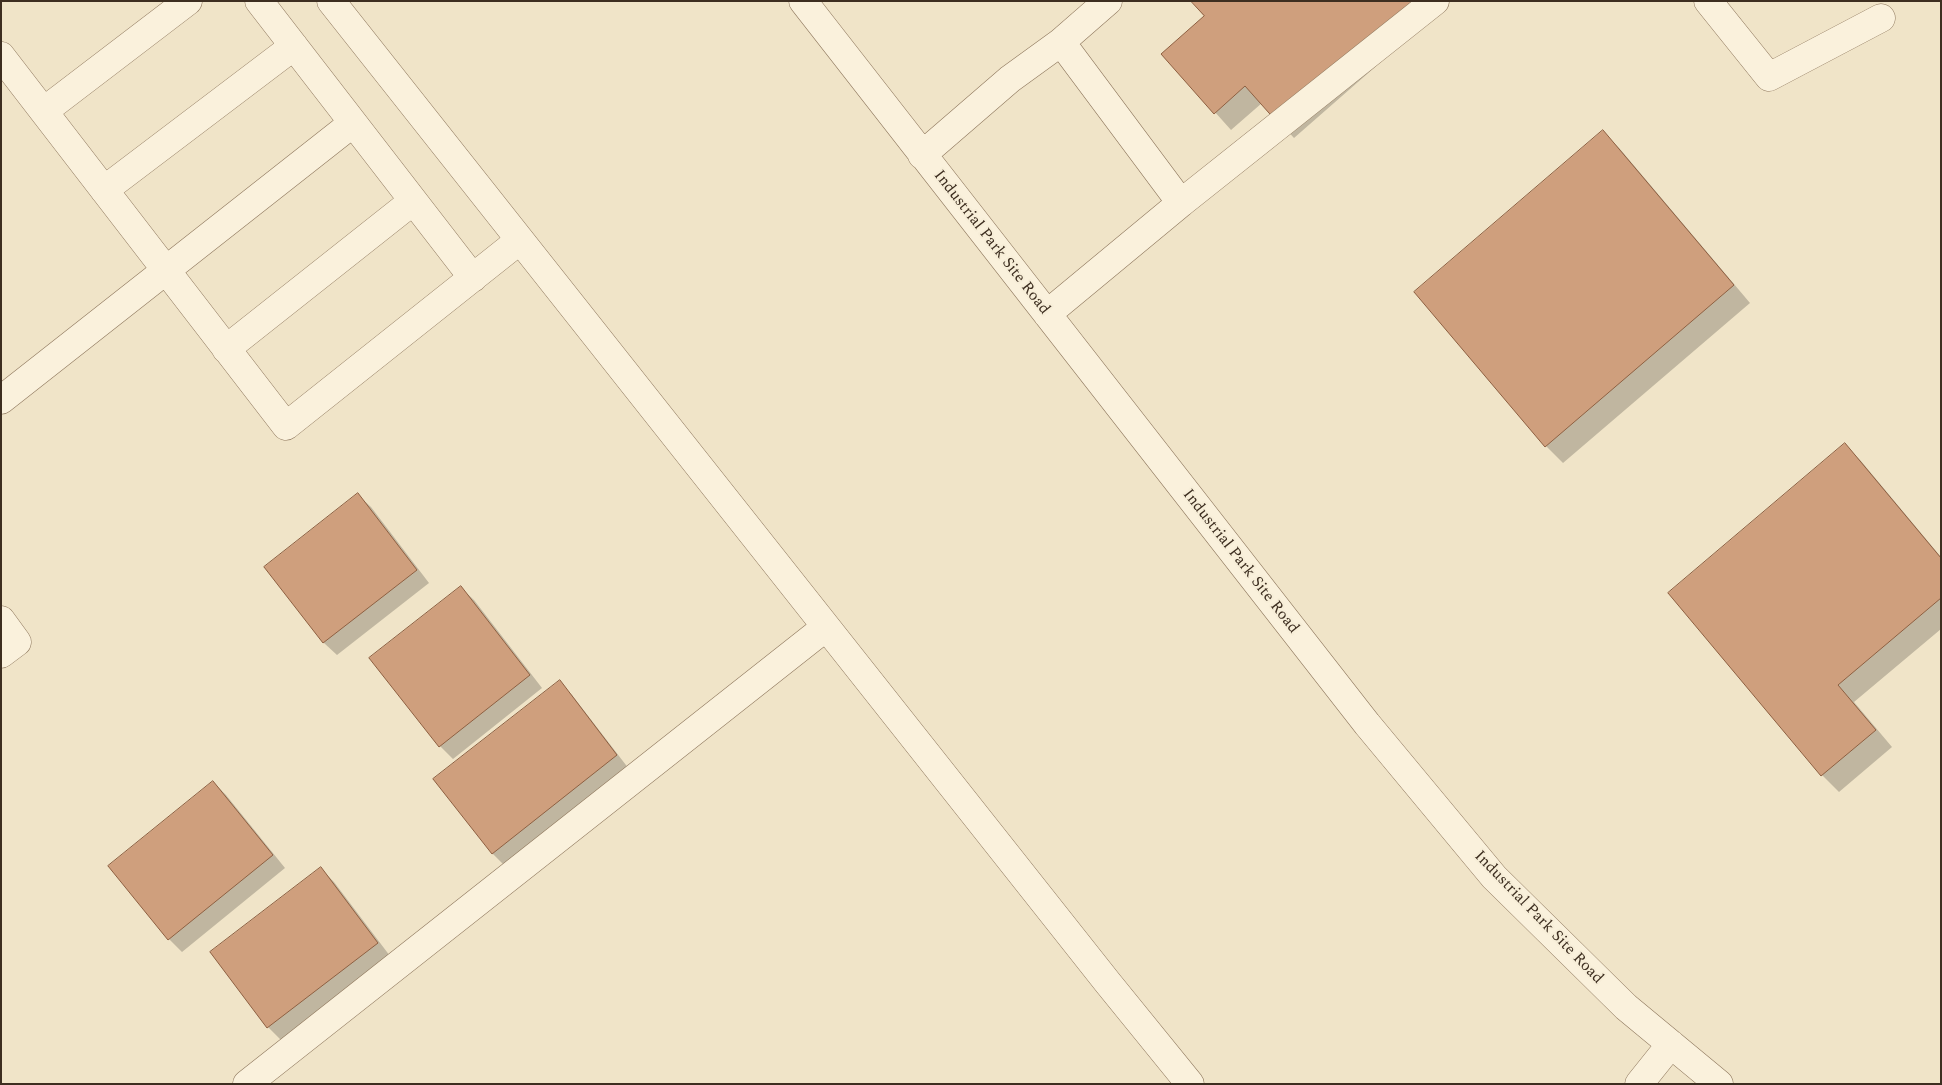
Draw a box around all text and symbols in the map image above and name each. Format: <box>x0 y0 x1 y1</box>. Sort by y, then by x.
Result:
street label: Industrial Park Site Road <box>929 167 1053 319</box>
street label: Industrial Park Site Road <box>1178 486 1302 638</box>
street label: Industrial Park Site Road <box>1469 847 1607 989</box>

